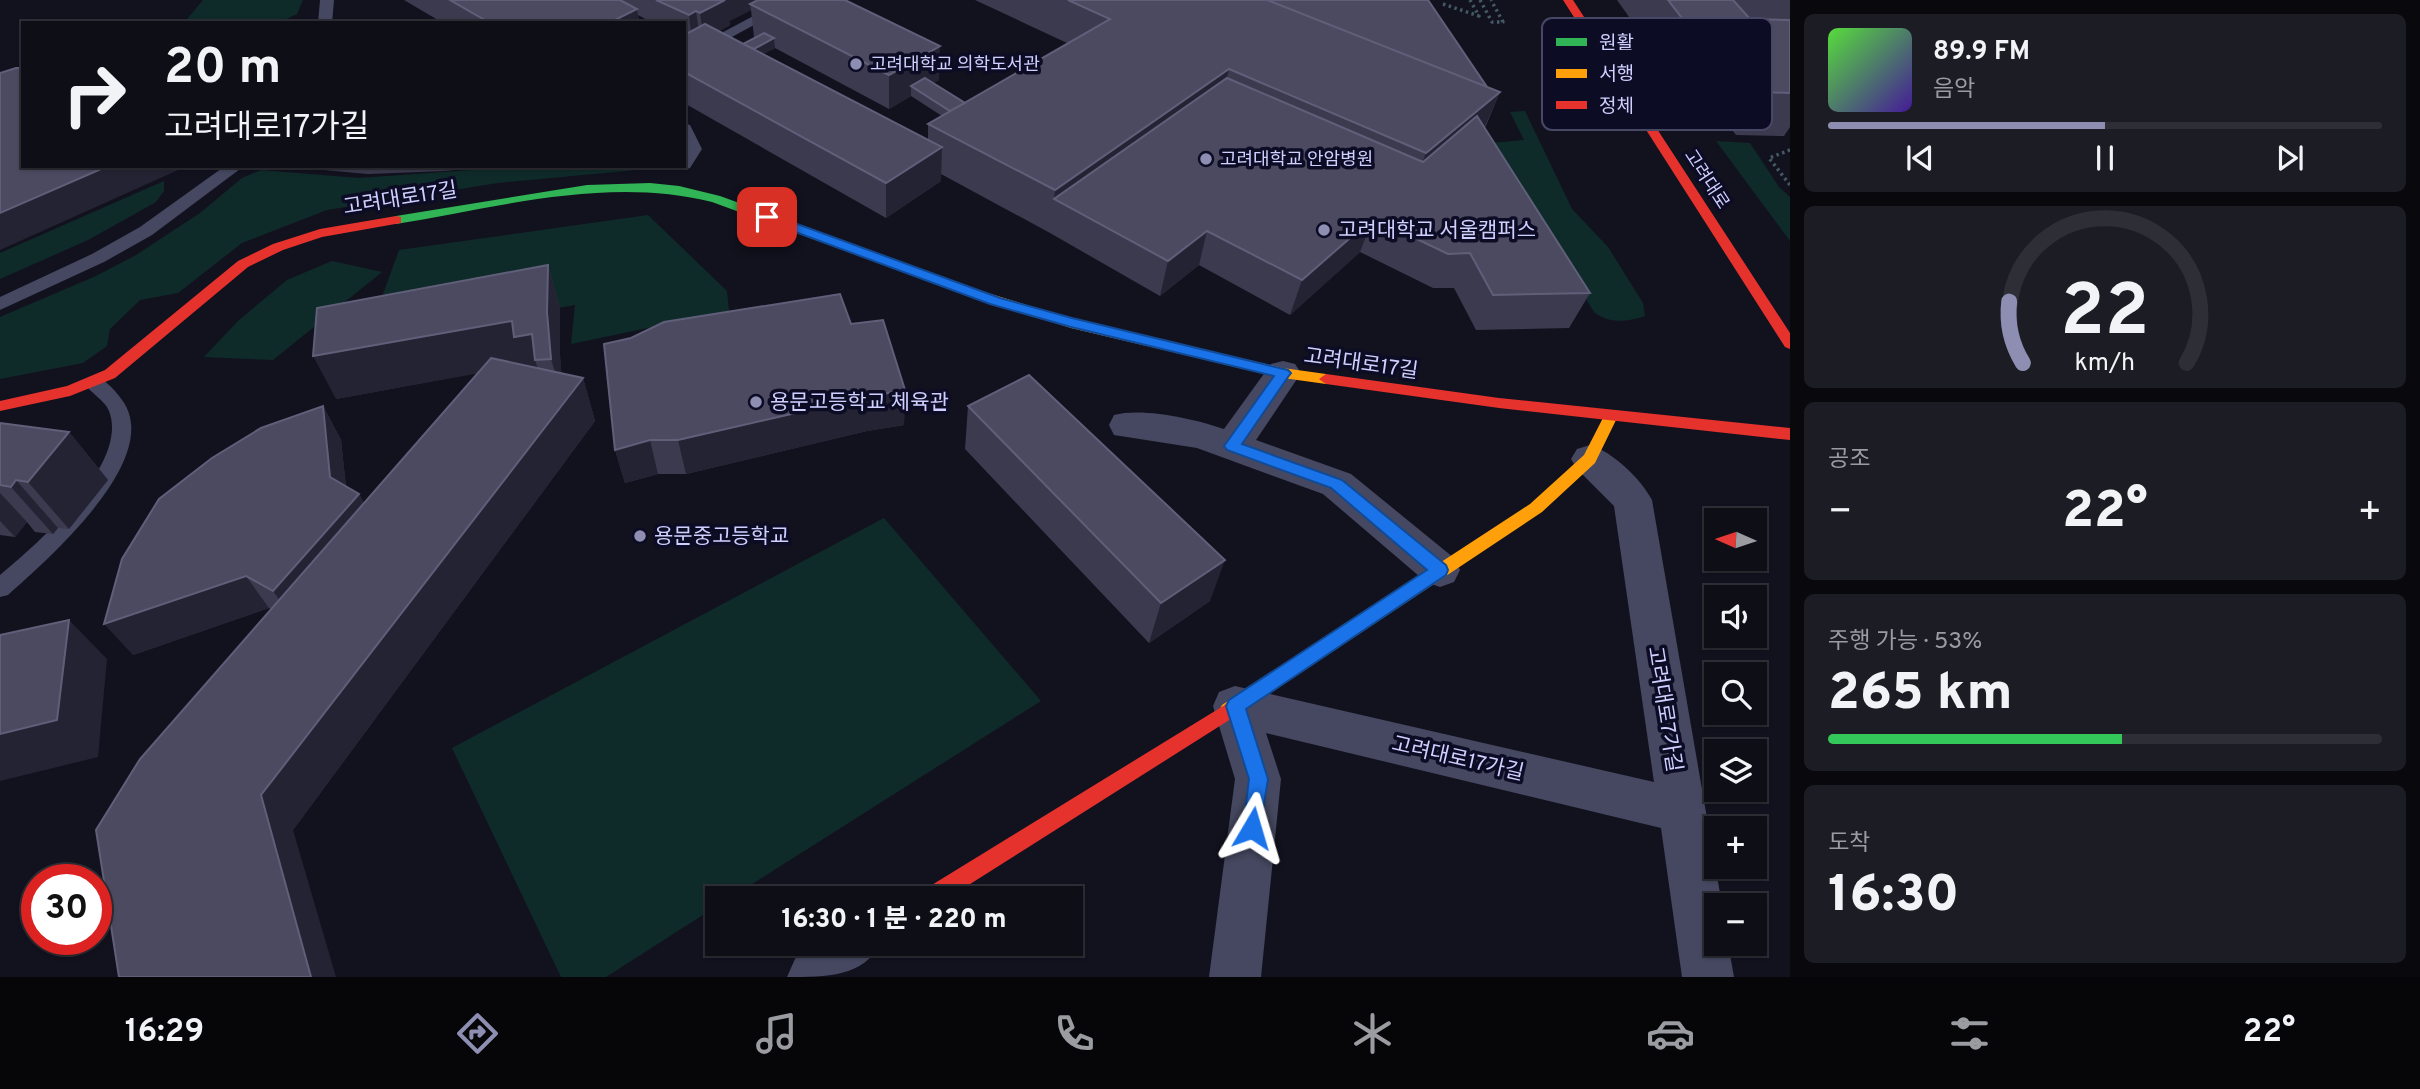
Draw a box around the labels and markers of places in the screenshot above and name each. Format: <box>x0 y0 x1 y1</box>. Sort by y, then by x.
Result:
place label: 고려대학교 의학도서관 <box>870 54 1040 77</box>
marker: 고려대학교 의학도서관 <box>848 56 864 72</box>
place label: 고려대학교 안암병원 <box>1220 149 1373 172</box>
marker: 고려대학교 안암병원 <box>1198 151 1214 167</box>
pin <box>737 187 797 247</box>
place label: 고려대학교 서울캠퍼스 <box>1338 218 1536 245</box>
marker: 고려대학교 서울캠퍼스 <box>1316 222 1332 238</box>
place label: 용문고등학교 체육관 <box>770 390 949 417</box>
marker: 용문고등학교 체육관 <box>748 394 764 410</box>
place label: 용문중고등학교 <box>654 524 789 551</box>
marker: 용문중고등학교 <box>632 528 648 544</box>

